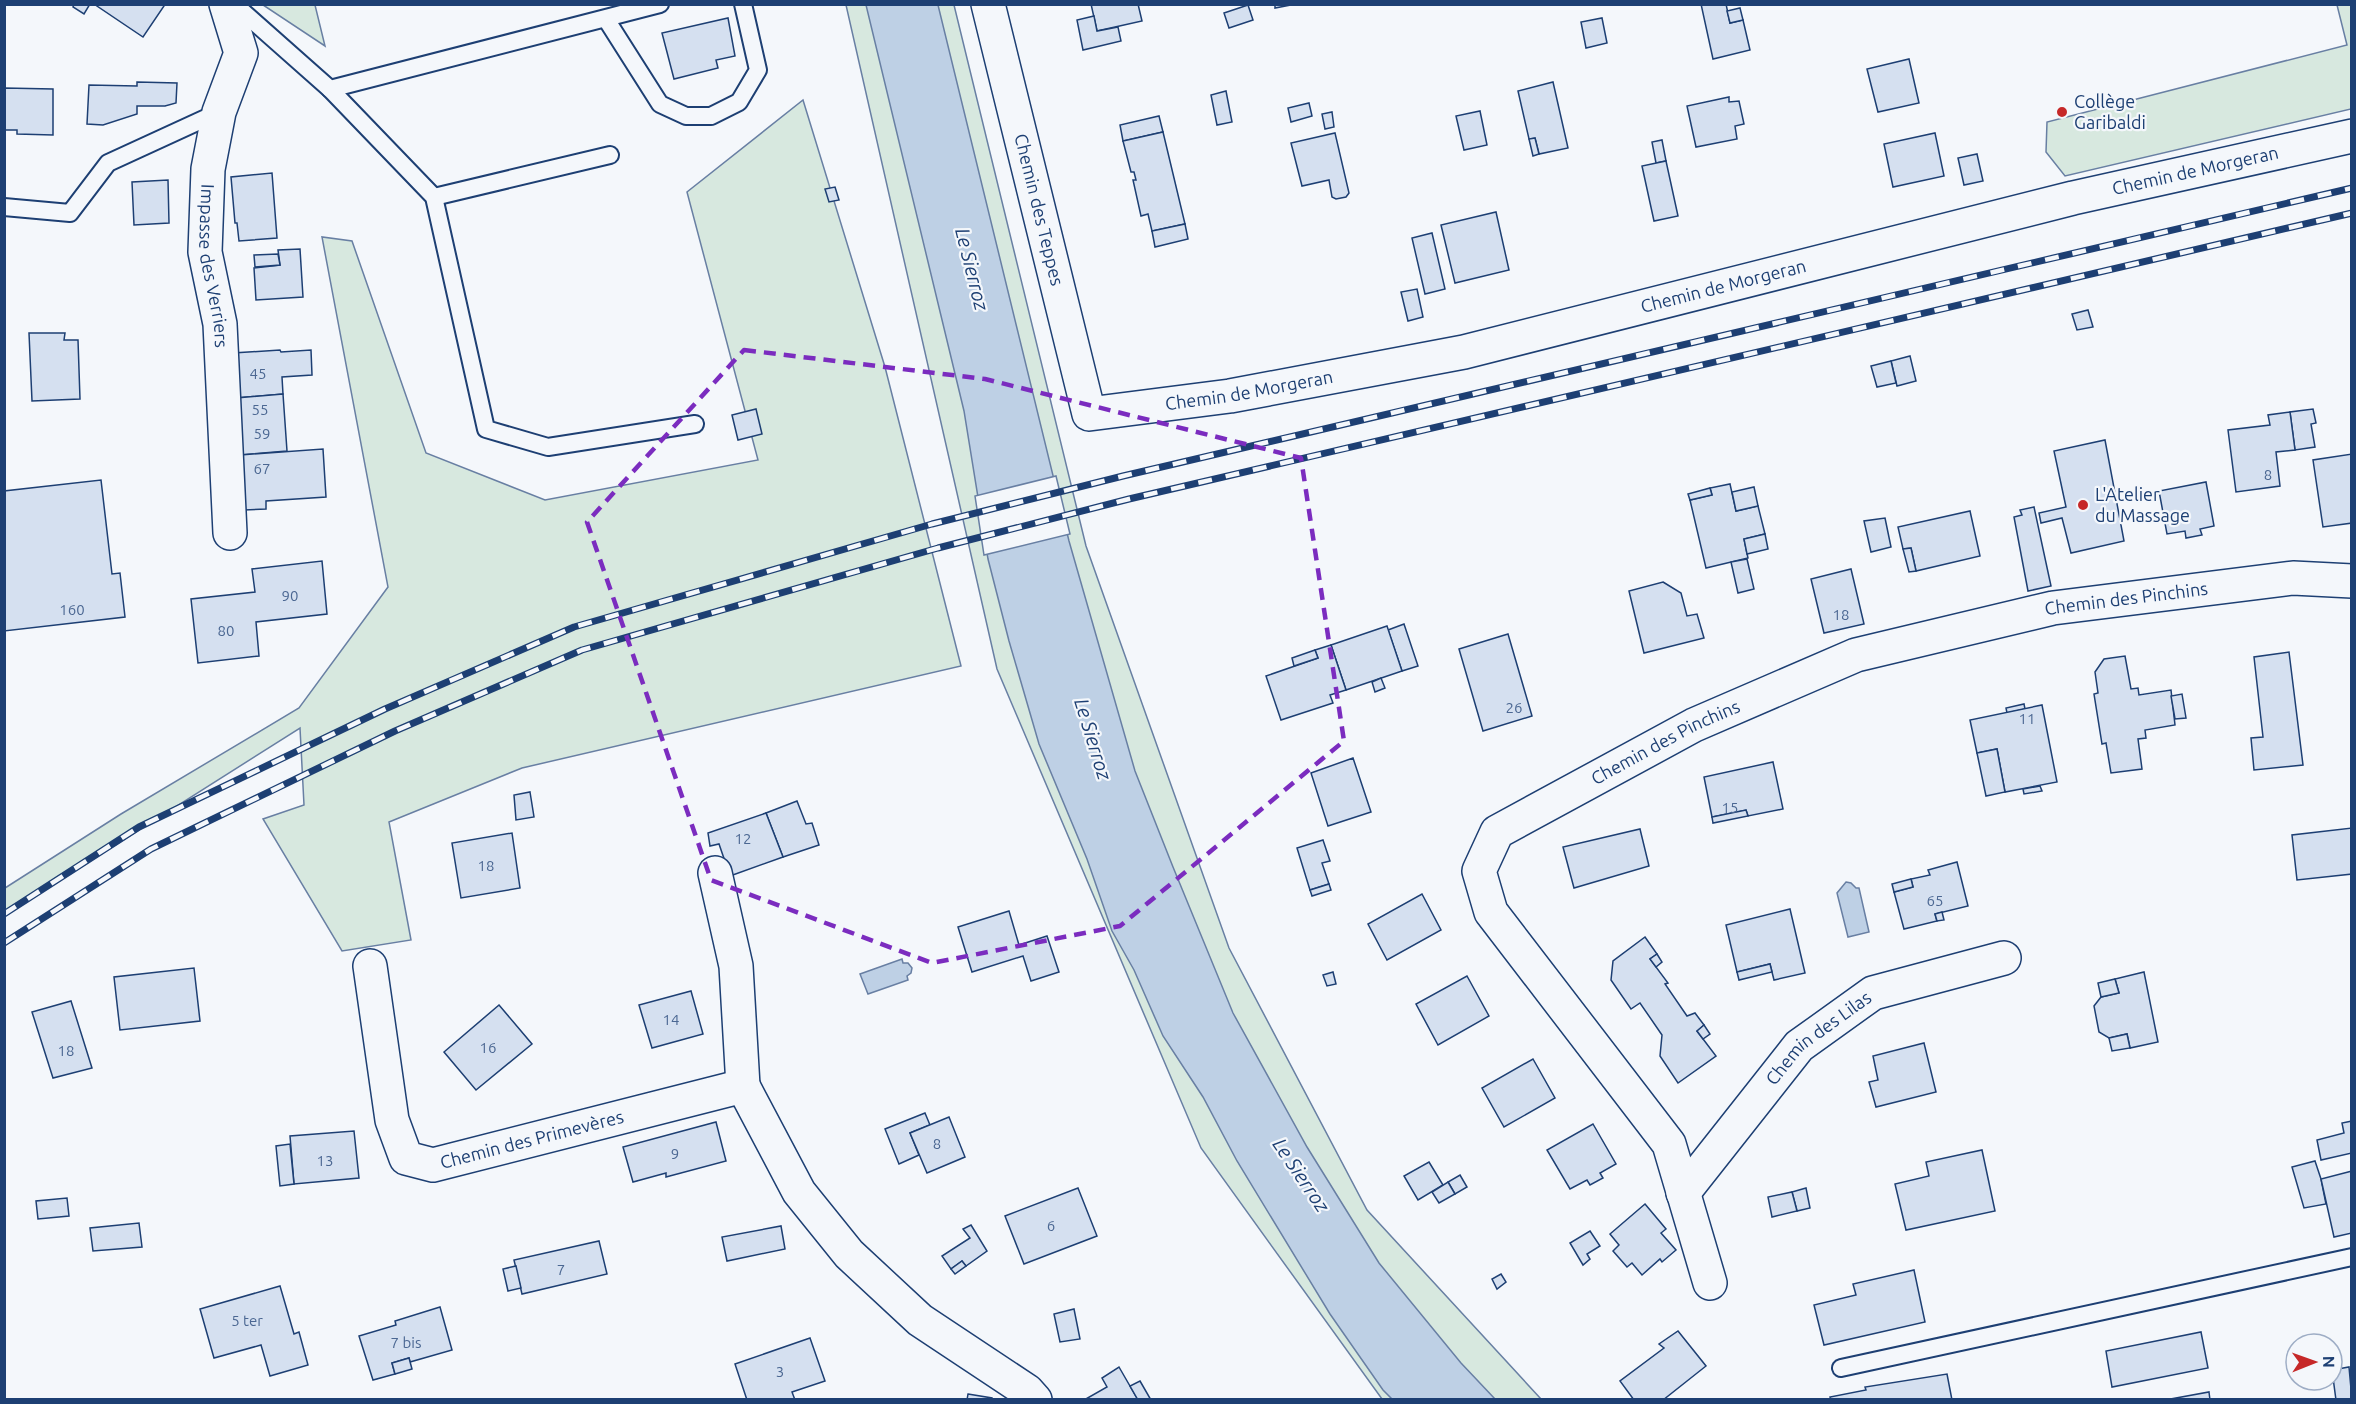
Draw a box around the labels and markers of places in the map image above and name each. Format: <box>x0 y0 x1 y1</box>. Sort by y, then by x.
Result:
place label: Collège Garibaldi <box>2074 91 2146 132</box>
marker: Collège Garibaldi <box>2055 105 2069 119</box>
place label: L'Atelier du Massage <box>2095 484 2190 525</box>
marker: L'Atelier du Massage <box>2076 498 2090 512</box>

